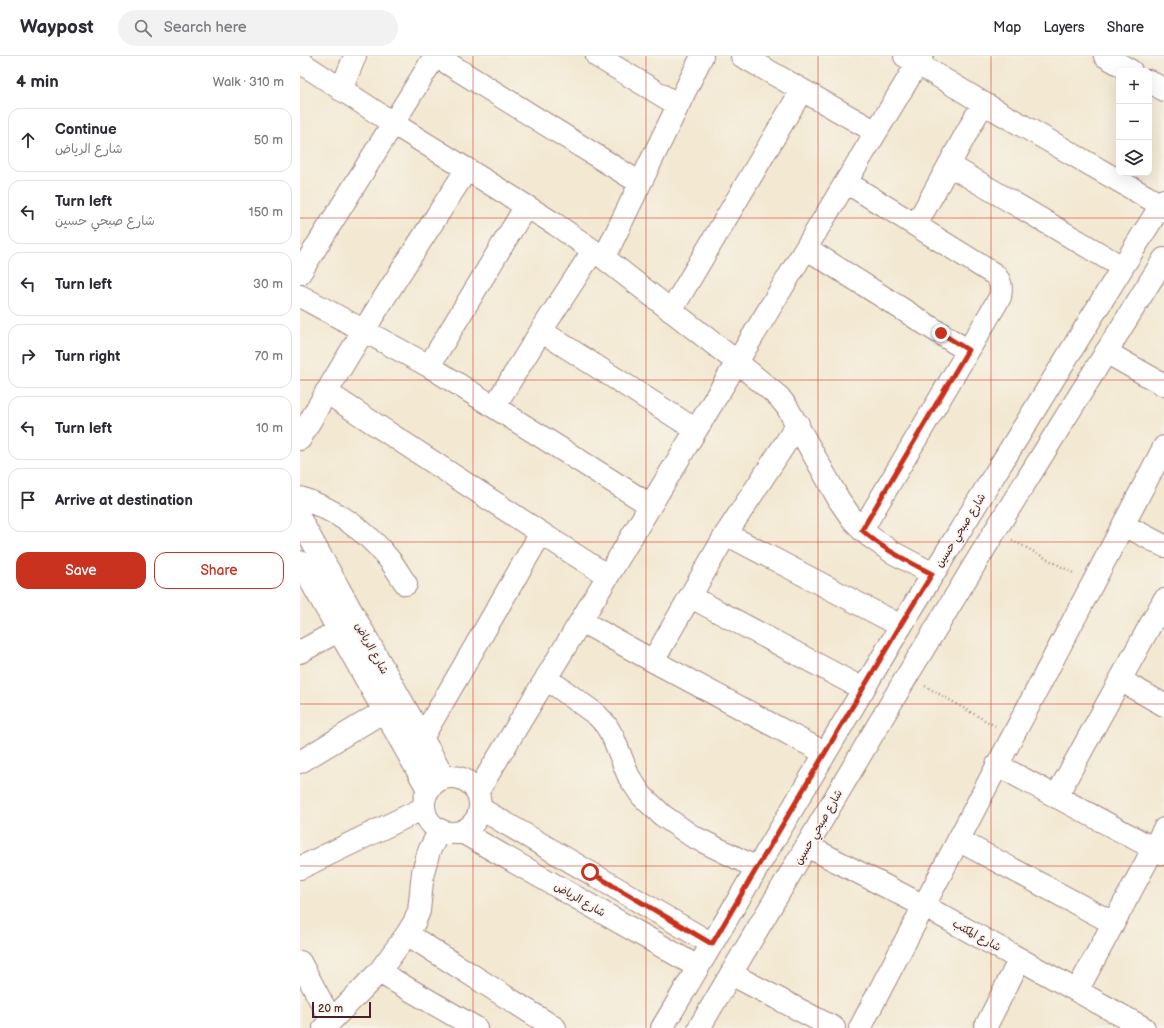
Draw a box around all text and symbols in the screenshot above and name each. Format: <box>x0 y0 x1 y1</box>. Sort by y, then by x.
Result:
search box <box>118 10 398 46</box>
text: Waypost <box>20 16 94 39</box>
icon: search <box>132 17 154 39</box>
text: Search here <box>164 18 247 37</box>
text: Map <box>993 19 1021 36</box>
text: Layers <box>1043 19 1085 36</box>
text: Share <box>1107 19 1144 36</box>
map controls <box>1116 68 1152 176</box>
button: + <box>1116 68 1152 104</box>
text: 4 min <box>16 72 59 92</box>
text: Walk · 310 m <box>213 74 284 90</box>
button: − <box>1116 104 1152 140</box>
text: Continue <box>55 120 117 139</box>
icon: ahead <box>17 129 39 151</box>
text: 50 m <box>254 132 283 148</box>
button: layers <box>1116 140 1152 176</box>
text: شارع الرياض <box>55 141 122 157</box>
text: Turn left <box>55 192 112 211</box>
icon: left <box>17 201 39 223</box>
text: 150 m <box>249 204 283 220</box>
text: شارع صبحي حسين <box>55 213 155 229</box>
icon: left <box>17 273 39 295</box>
text: Turn left <box>55 275 112 294</box>
text: 30 m <box>253 276 283 292</box>
route end <box>932 324 950 342</box>
icon: right <box>17 345 39 367</box>
text: Turn right <box>55 347 120 366</box>
text: 70 m <box>255 348 283 364</box>
icon: left <box>17 417 39 439</box>
text: Turn left <box>55 419 112 438</box>
text: 10 m <box>256 420 283 436</box>
icon: arrive <box>17 489 39 511</box>
text: Arrive at destination <box>55 491 193 510</box>
street label: شارع صبحي حسين <box>933 491 992 572</box>
button: Save <box>16 552 146 589</box>
button: Share <box>154 552 284 589</box>
street label: شارع الرياض <box>350 620 391 677</box>
street label: شارع صبحي حسين <box>792 787 849 869</box>
route start <box>581 863 599 881</box>
street label: شارع الرياض <box>551 880 608 921</box>
street label: شارع المكتب <box>949 917 1003 956</box>
scale bar <box>312 1000 371 1019</box>
text: 20 m <box>318 1002 343 1015</box>

